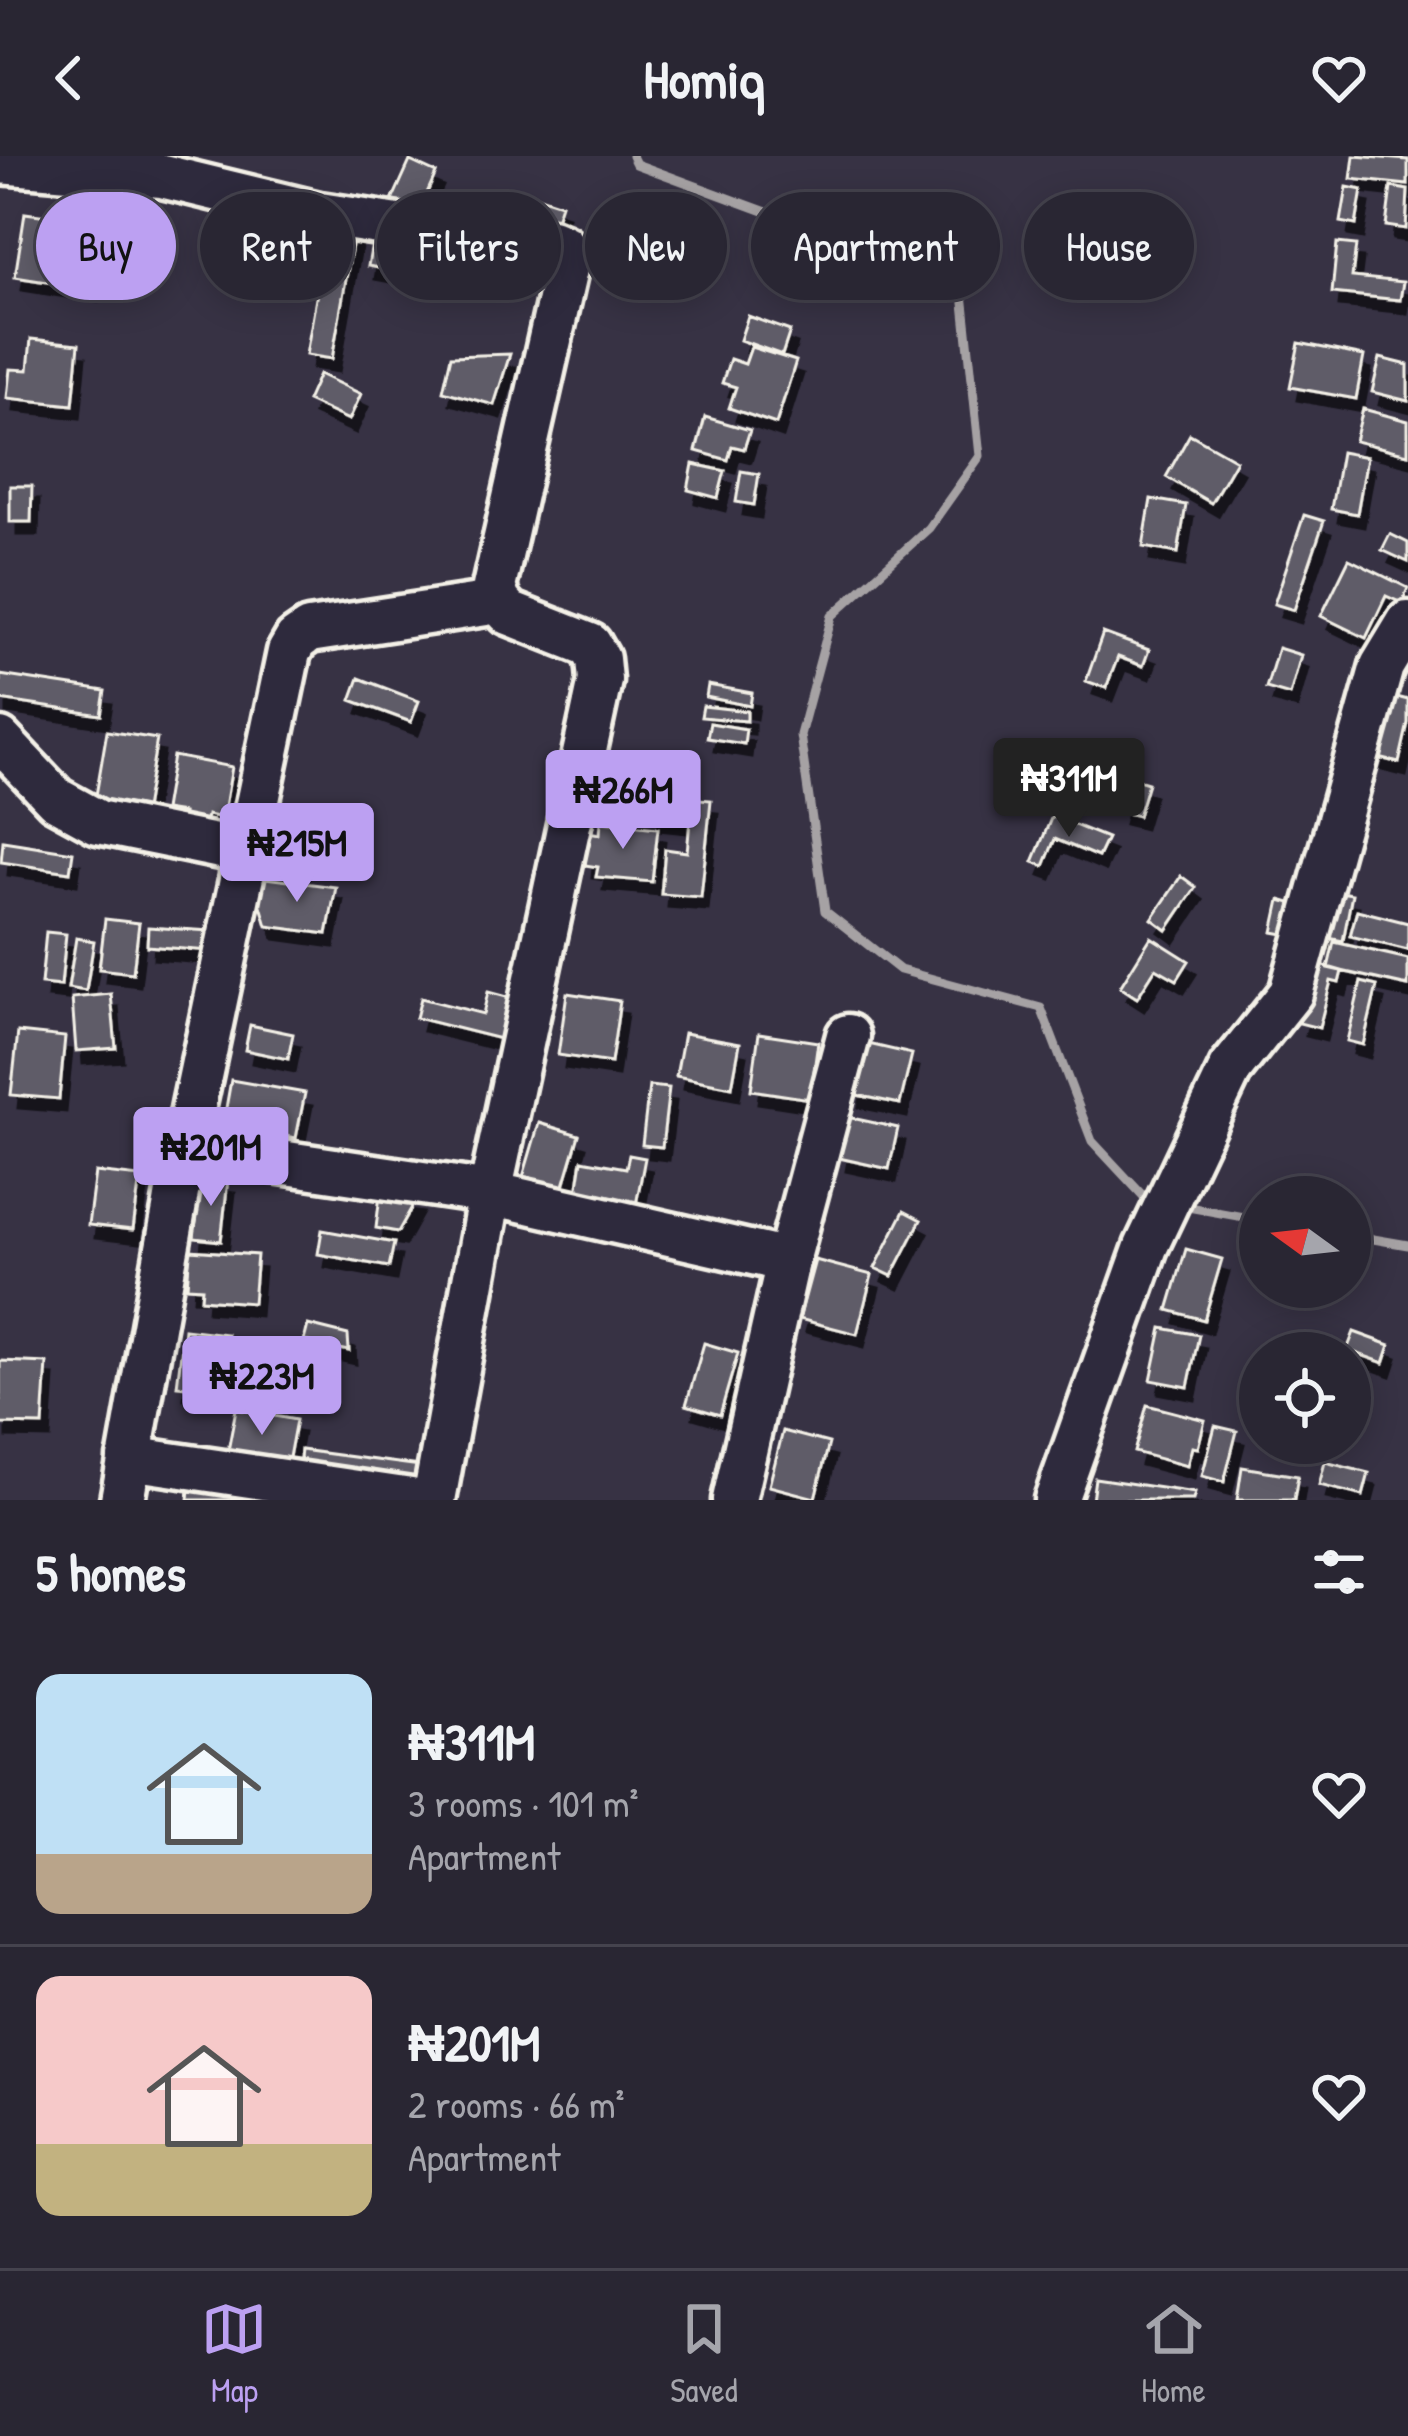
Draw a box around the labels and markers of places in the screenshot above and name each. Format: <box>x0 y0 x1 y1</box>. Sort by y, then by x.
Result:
pin: ₦311M <box>985 738 1153 840</box>
pin: ₦266M <box>539 750 707 852</box>
pin: ₦215M <box>213 803 381 905</box>
pin: ₦201M <box>127 1107 295 1209</box>
pin: ₦223M <box>178 1336 346 1438</box>

